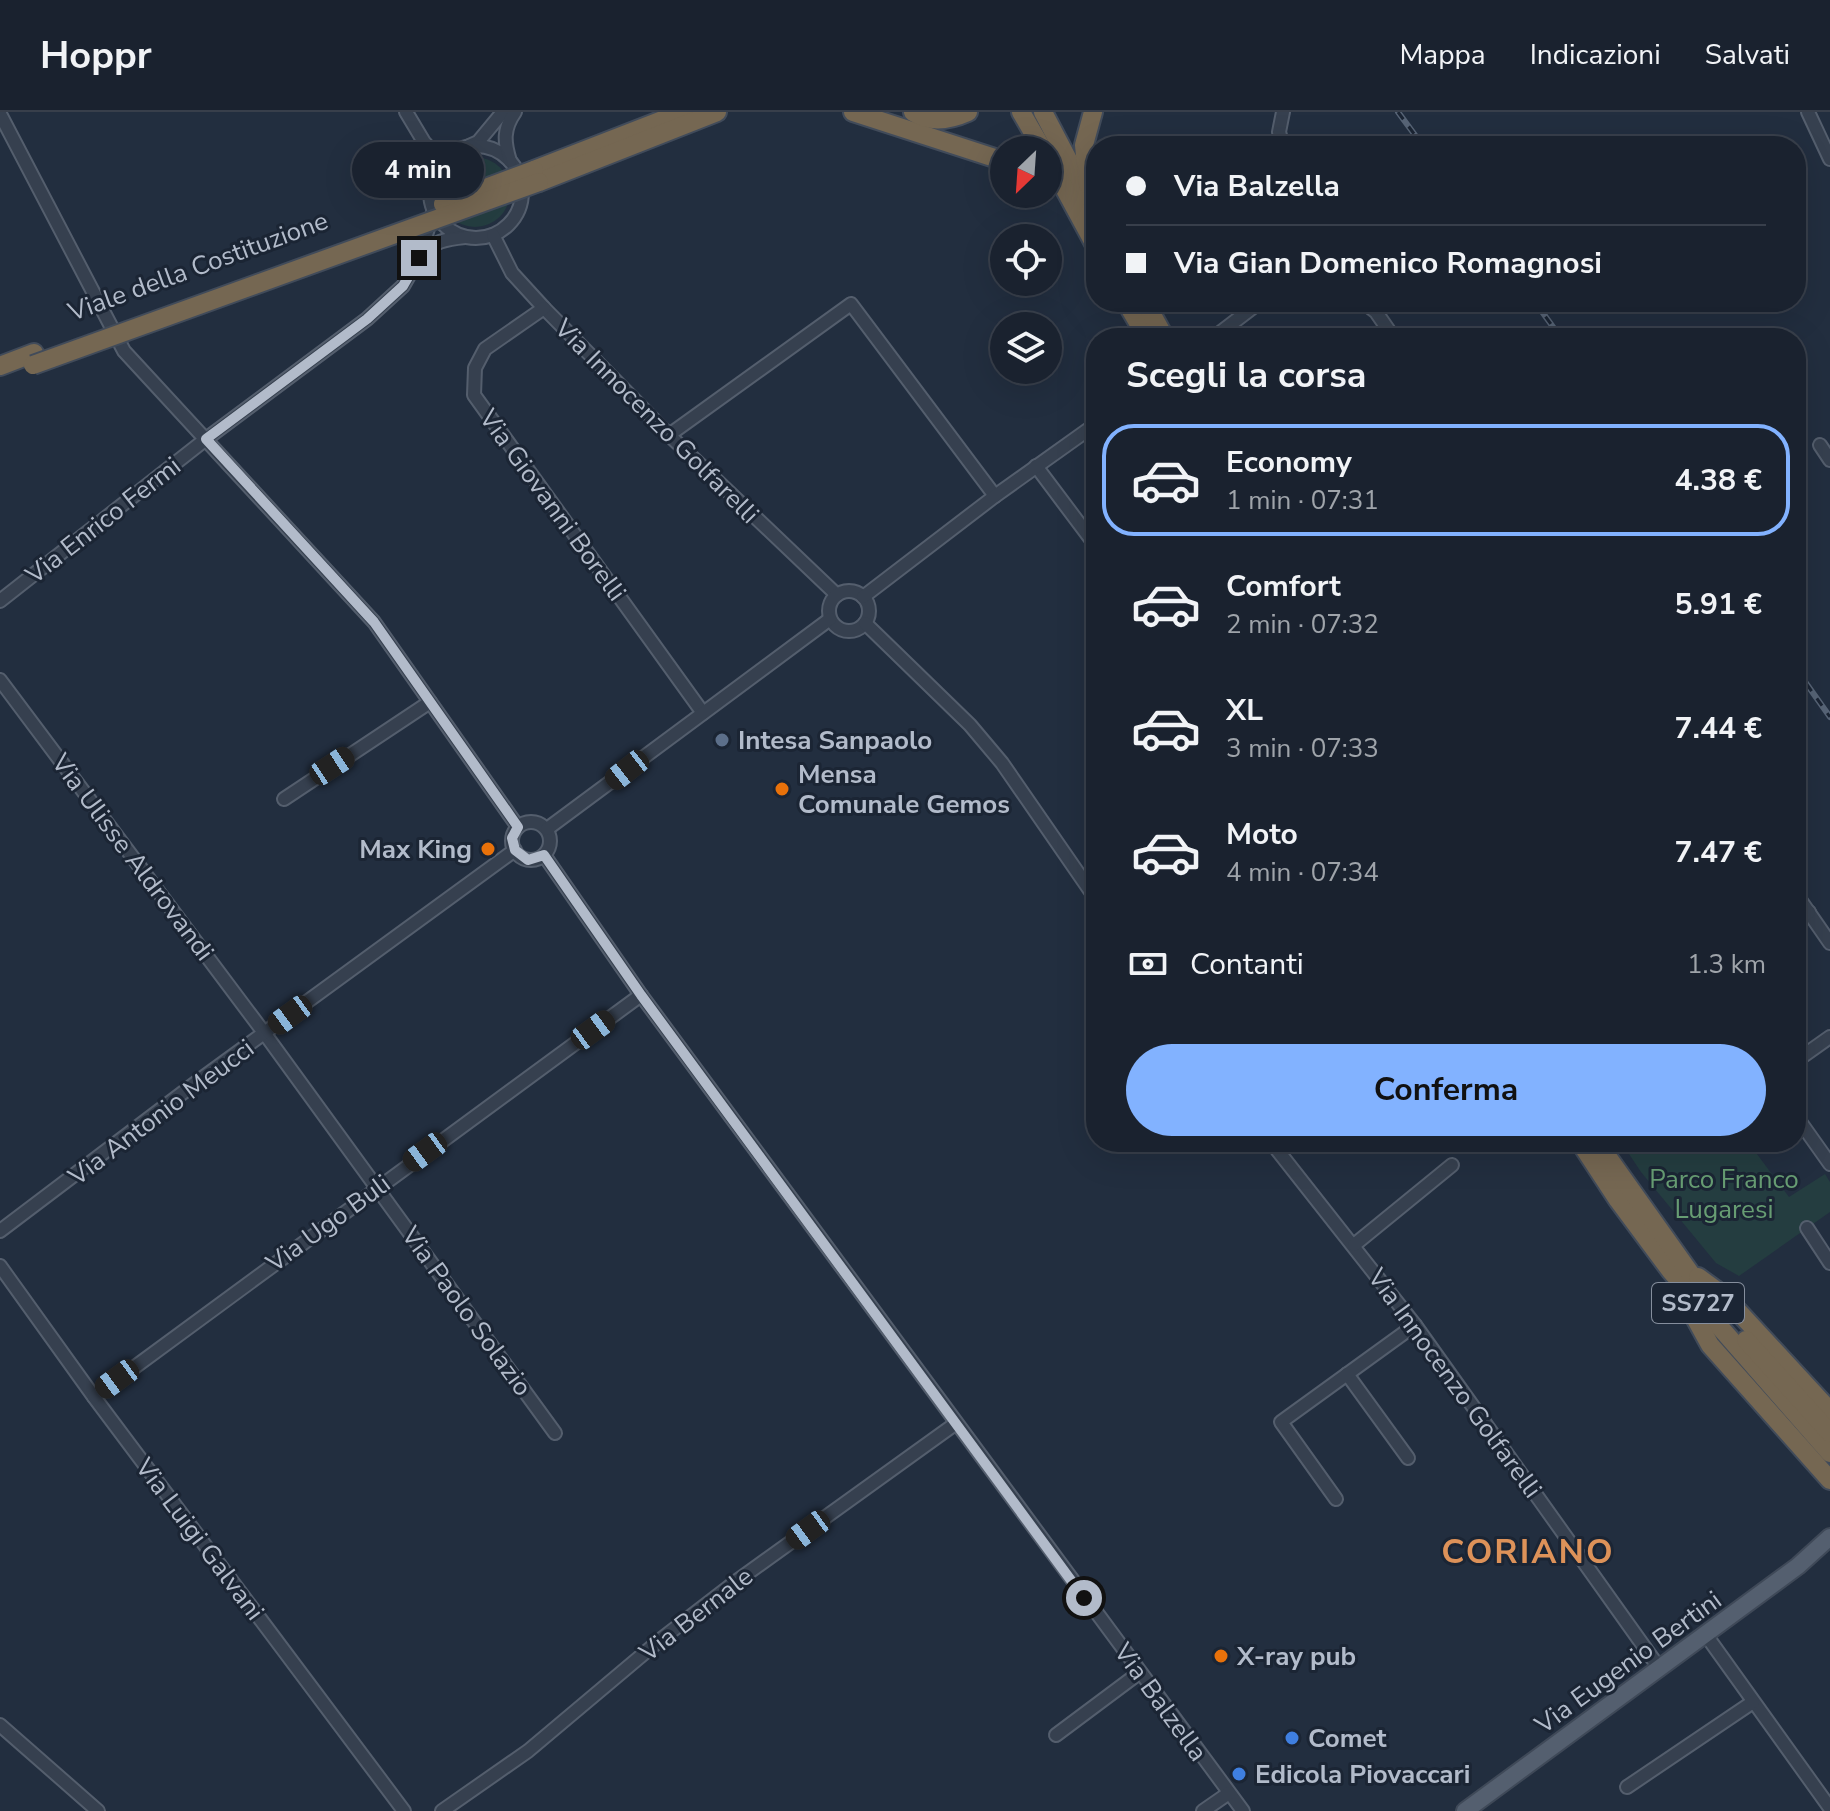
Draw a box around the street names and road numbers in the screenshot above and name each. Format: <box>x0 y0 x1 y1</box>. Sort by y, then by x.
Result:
street label: Viale della Costituzione <box>63 203 333 330</box>
street label: Via Innocenzo Golfarelli <box>546 311 767 531</box>
street label: Via Giovanni Borelli <box>470 401 634 608</box>
street label: Via Enrico Fermi <box>18 449 188 593</box>
street label: Via Ulisse Aldrovandi <box>43 746 222 968</box>
street label: Via Antonio Meucci <box>61 1031 261 1194</box>
street label: Via Ugo Buli <box>258 1166 397 1281</box>
street label: Via Paolo Solazio <box>393 1219 540 1403</box>
street label: Via Innocenzo Golfarelli <box>1359 1261 1550 1505</box>
road number: SS727 <box>1652 1283 1744 1323</box>
street label: Via Luigi Galvani <box>126 1450 272 1628</box>
street label: Via Bernale <box>632 1559 760 1670</box>
street label: Via Eugenio Bertini <box>1527 1583 1729 1743</box>
street label: Via Balzella <box>1105 1635 1215 1769</box>

